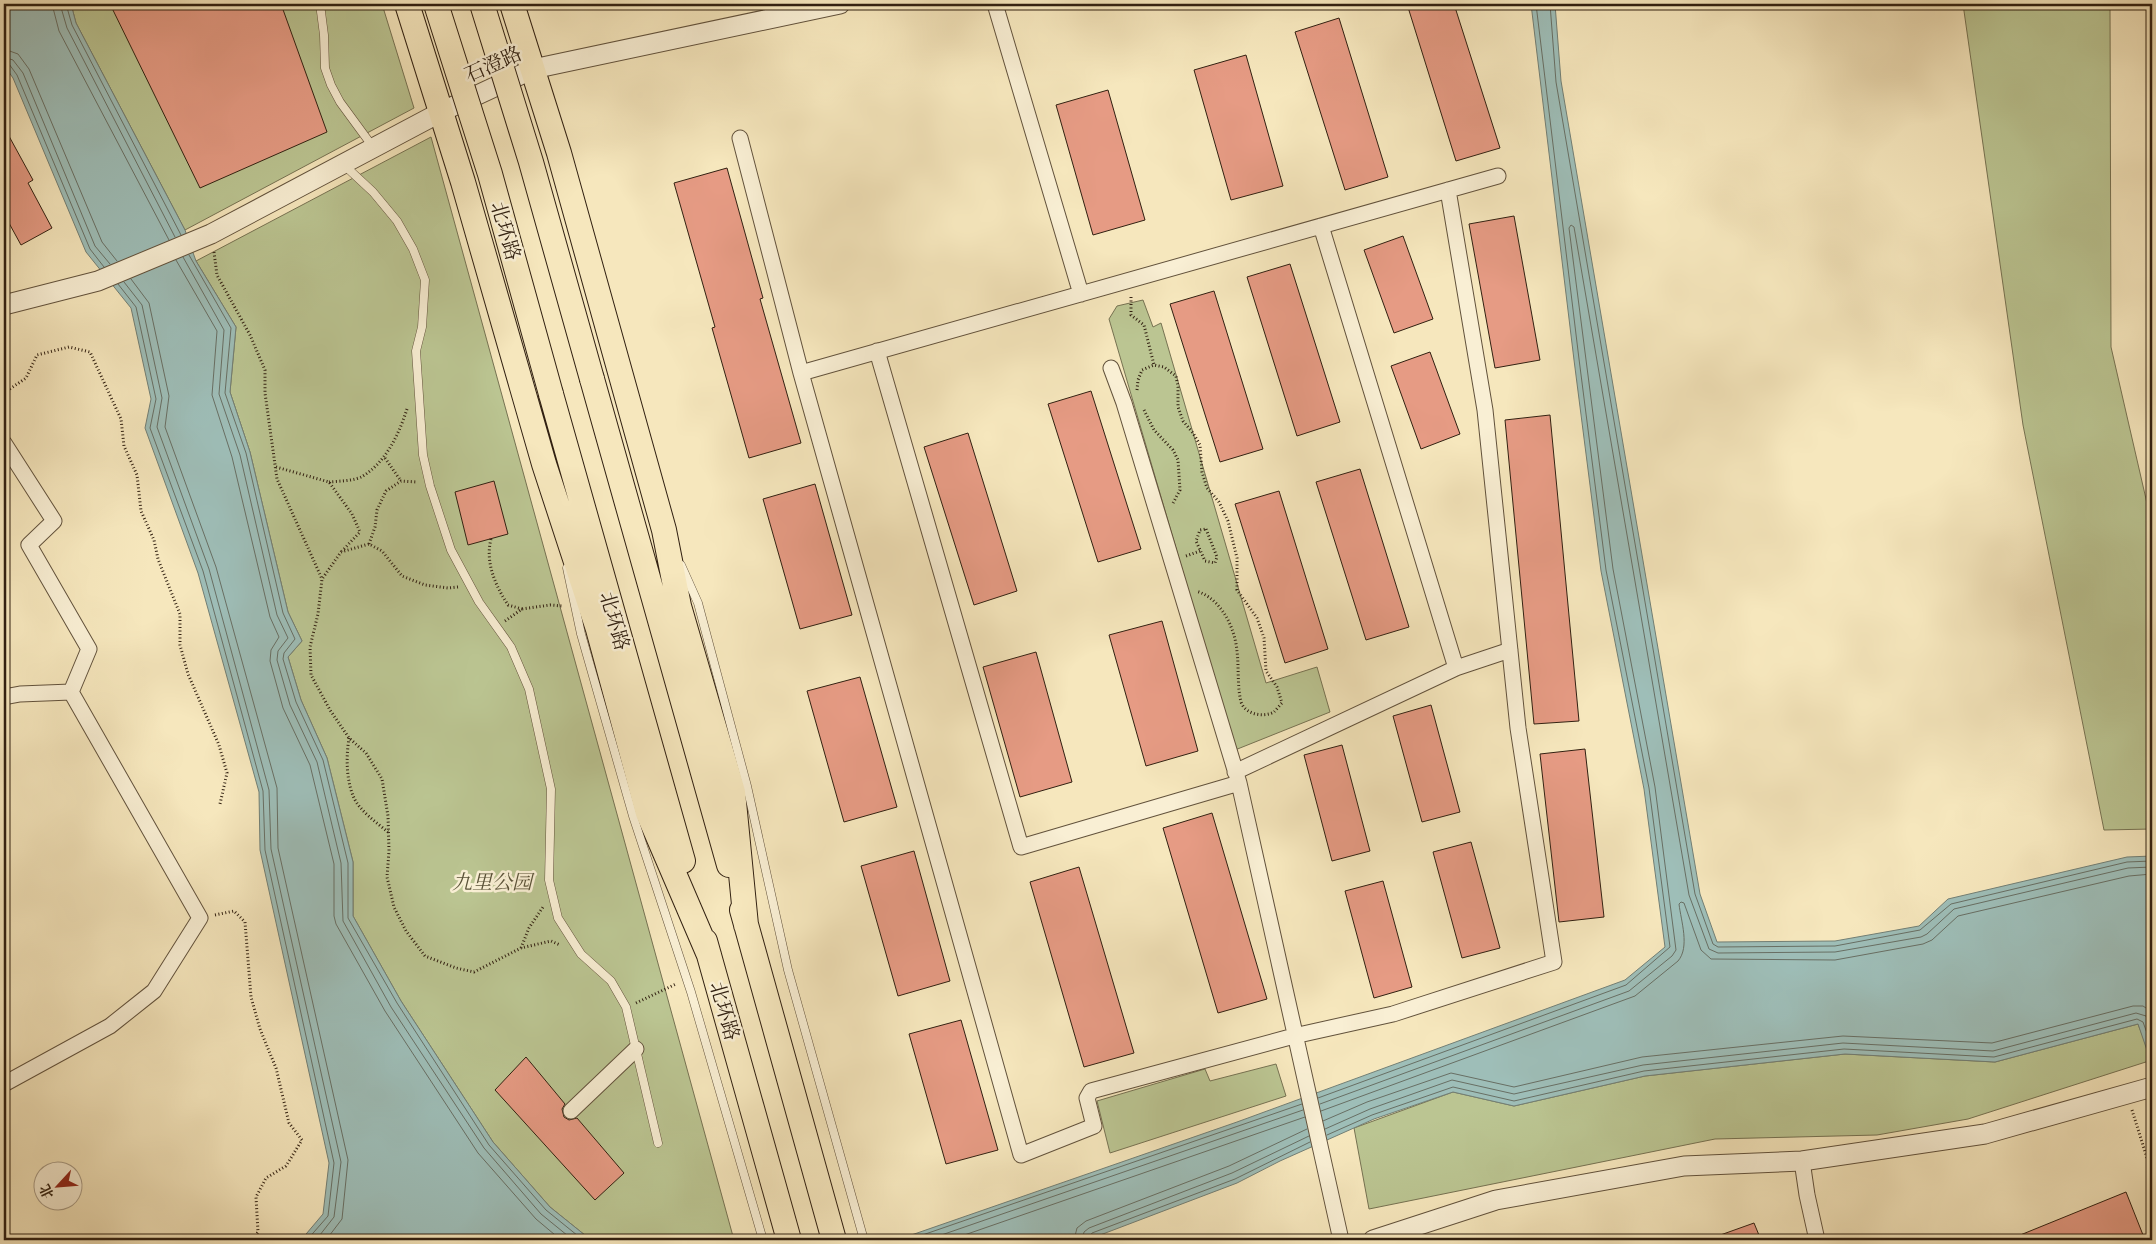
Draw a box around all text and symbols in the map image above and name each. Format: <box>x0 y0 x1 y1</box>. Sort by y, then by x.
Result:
street label: 石澄路 <box>461 42 526 89</box>
street label: 北环路 <box>484 199 525 264</box>
street label: 北环路 <box>593 589 634 654</box>
park label: 九里公园 <box>452 871 535 896</box>
street label: 北环路 <box>703 979 744 1044</box>
north arrow <box>32 1162 82 1212</box>
text: 北 <box>36 1181 58 1201</box>

